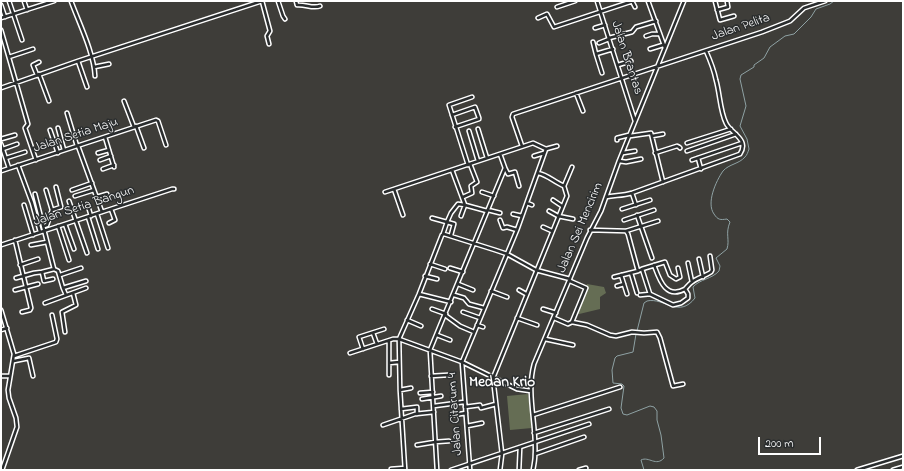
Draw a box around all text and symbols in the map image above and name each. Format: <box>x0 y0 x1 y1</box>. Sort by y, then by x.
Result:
street label: Jalan Pelita <box>710 11 772 45</box>
street label: Jalan Brantas <box>607 19 645 97</box>
street label: Jalan Setia Maju <box>32 115 120 157</box>
street label: Jalan Sei Mencirim <box>555 180 607 276</box>
street label: Jalan Setia Bangun <box>32 183 136 231</box>
street label: Jalan Citarum 4 <box>445 372 467 456</box>
district label: Medan Krio <box>469 375 535 393</box>
scale bar <box>760 429 823 455</box>
text: 200 m <box>765 435 794 453</box>

